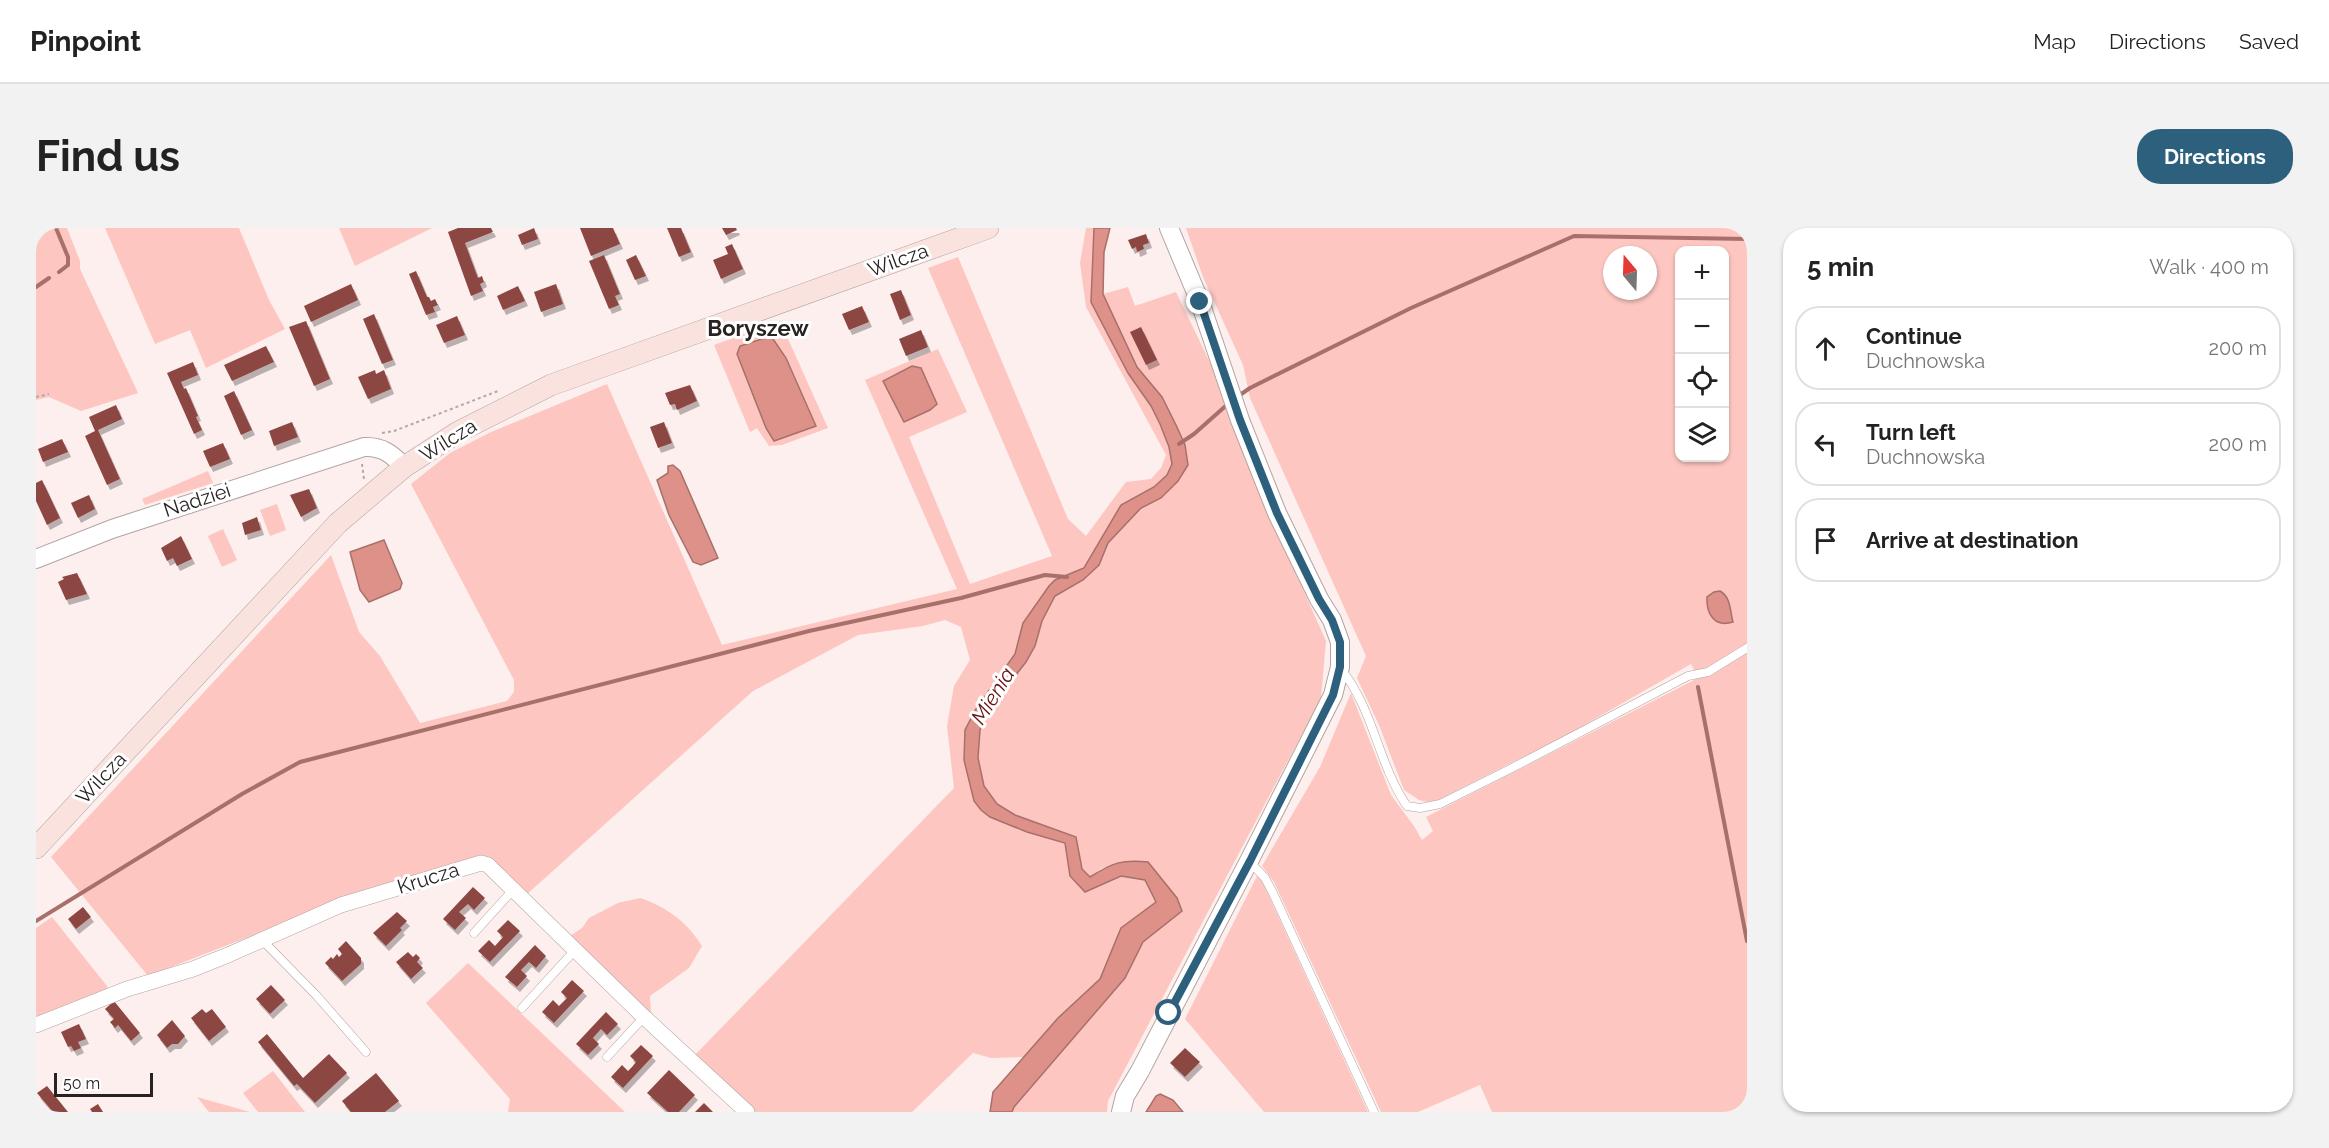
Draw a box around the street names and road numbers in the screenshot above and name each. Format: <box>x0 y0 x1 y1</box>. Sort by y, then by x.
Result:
street label: Wilcza <box>865 238 931 282</box>
street label: Wilcza <box>415 413 481 467</box>
street label: Nadziei <box>160 478 234 522</box>
street label: Wilcza <box>71 747 131 809</box>
street label: Krucza <box>394 857 462 899</box>

